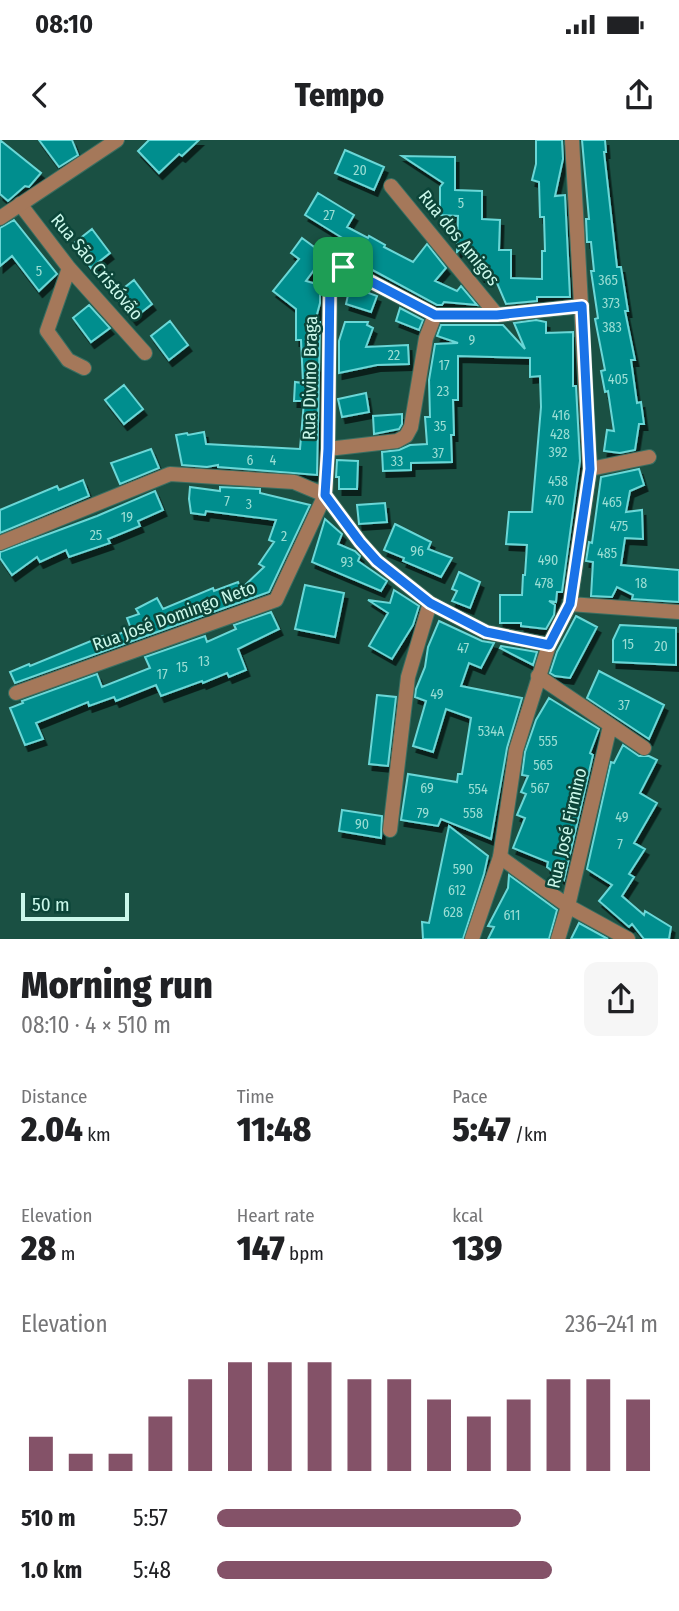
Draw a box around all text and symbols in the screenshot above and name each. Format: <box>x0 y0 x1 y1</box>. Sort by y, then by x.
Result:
text: 08:10 <box>35 9 93 40</box>
icon: back <box>21 76 59 114</box>
text: Tempo <box>295 76 384 114</box>
icon: share <box>620 76 658 114</box>
house number: 20 <box>353 162 367 179</box>
street label: Rua dos Amigos <box>414 186 504 290</box>
house number: 5 <box>458 195 464 212</box>
house number: 27 <box>323 207 335 224</box>
street label: Rua São Cristóvão <box>46 209 148 325</box>
pin <box>313 237 373 297</box>
icon: arrive <box>324 248 362 286</box>
house number: 5 <box>36 263 42 280</box>
house number: 365 <box>598 272 618 289</box>
house number: 373 <box>602 295 620 312</box>
street label: Rua Divino Braga <box>298 316 322 440</box>
house number: 383 <box>602 319 622 336</box>
house number: 9 <box>469 332 476 349</box>
house number: 22 <box>388 347 400 364</box>
house number: 17 <box>438 357 450 374</box>
house number: 405 <box>608 371 628 388</box>
house number: 23 <box>437 383 449 400</box>
house number: 416 <box>552 407 570 424</box>
house number: 35 <box>434 418 446 435</box>
house number: 428 <box>550 426 570 443</box>
house number: 392 <box>549 444 567 461</box>
house number: 37 <box>432 445 444 462</box>
house number: 6 <box>247 452 254 469</box>
house number: 4 <box>270 452 277 469</box>
house number: 33 <box>391 453 403 470</box>
house number: 458 <box>548 473 568 490</box>
house number: 470 <box>545 492 565 509</box>
house number: 7 <box>224 493 230 510</box>
house number: 465 <box>602 494 622 511</box>
house number: 3 <box>246 496 252 513</box>
house number: 19 <box>121 509 133 526</box>
house number: 475 <box>610 518 628 535</box>
house number: 25 <box>90 527 102 544</box>
house number: 2 <box>281 528 287 545</box>
house number: 96 <box>410 543 424 560</box>
house number: 485 <box>597 545 617 562</box>
house number: 490 <box>538 552 558 569</box>
house number: 93 <box>341 554 353 571</box>
house number: 478 <box>535 575 553 592</box>
house number: 18 <box>635 575 647 592</box>
street label: Rua José Domingo Neto <box>89 576 259 656</box>
house number: 15 <box>622 636 634 653</box>
house number: 20 <box>654 638 668 655</box>
house number: 47 <box>457 640 469 657</box>
house number: 13 <box>198 653 210 670</box>
house number: 15 <box>176 659 188 676</box>
house number: 17 <box>156 666 168 683</box>
house number: 49 <box>430 686 444 703</box>
house number: 37 <box>618 697 630 714</box>
house number: 534A <box>478 723 505 740</box>
house number: 555 <box>538 733 558 750</box>
house number: 565 <box>533 757 553 774</box>
street label: Rua José Firmino <box>542 766 592 890</box>
house number: 69 <box>420 780 434 797</box>
house number: 567 <box>531 780 550 797</box>
house number: 554 <box>468 781 488 798</box>
house number: 79 <box>417 805 429 822</box>
house number: 558 <box>463 805 483 822</box>
house number: 49 <box>615 809 629 826</box>
house number: 90 <box>355 816 369 833</box>
house number: 7 <box>617 836 623 853</box>
house number: 590 <box>453 861 473 878</box>
house number: 612 <box>448 882 466 899</box>
scale bar <box>21 890 130 922</box>
text: 50 m <box>32 893 70 916</box>
house number: 628 <box>443 904 463 921</box>
house number: 611 <box>503 907 521 924</box>
text: Morning run <box>21 962 213 1008</box>
button: share <box>584 962 658 1036</box>
text: 08:10 · 4 × 510 m <box>21 1011 171 1039</box>
text: Distance <box>21 1085 88 1108</box>
text: Time <box>237 1085 274 1108</box>
text: Pace <box>452 1085 488 1108</box>
text: 2.04 <box>21 1108 83 1150</box>
text: 11:48 <box>237 1108 311 1150</box>
text: 5:47 <box>452 1108 511 1150</box>
text: km <box>83 1123 111 1146</box>
text: /km <box>511 1123 547 1146</box>
text: Elevation <box>21 1204 93 1227</box>
text: Heart rate <box>237 1204 315 1227</box>
text: kcal <box>452 1204 483 1227</box>
text: 28 <box>21 1227 56 1269</box>
text: 147 <box>237 1227 285 1269</box>
text: 139 <box>452 1227 502 1269</box>
text: m <box>56 1242 75 1265</box>
text: bpm <box>285 1242 324 1265</box>
text: Elevation <box>21 1310 108 1338</box>
text: 236–241 m <box>565 1310 658 1338</box>
text: 510 m <box>21 1504 76 1532</box>
text: 5:57 <box>133 1504 168 1532</box>
text: 1.0 km <box>21 1556 82 1584</box>
text: 5:48 <box>133 1556 171 1584</box>

